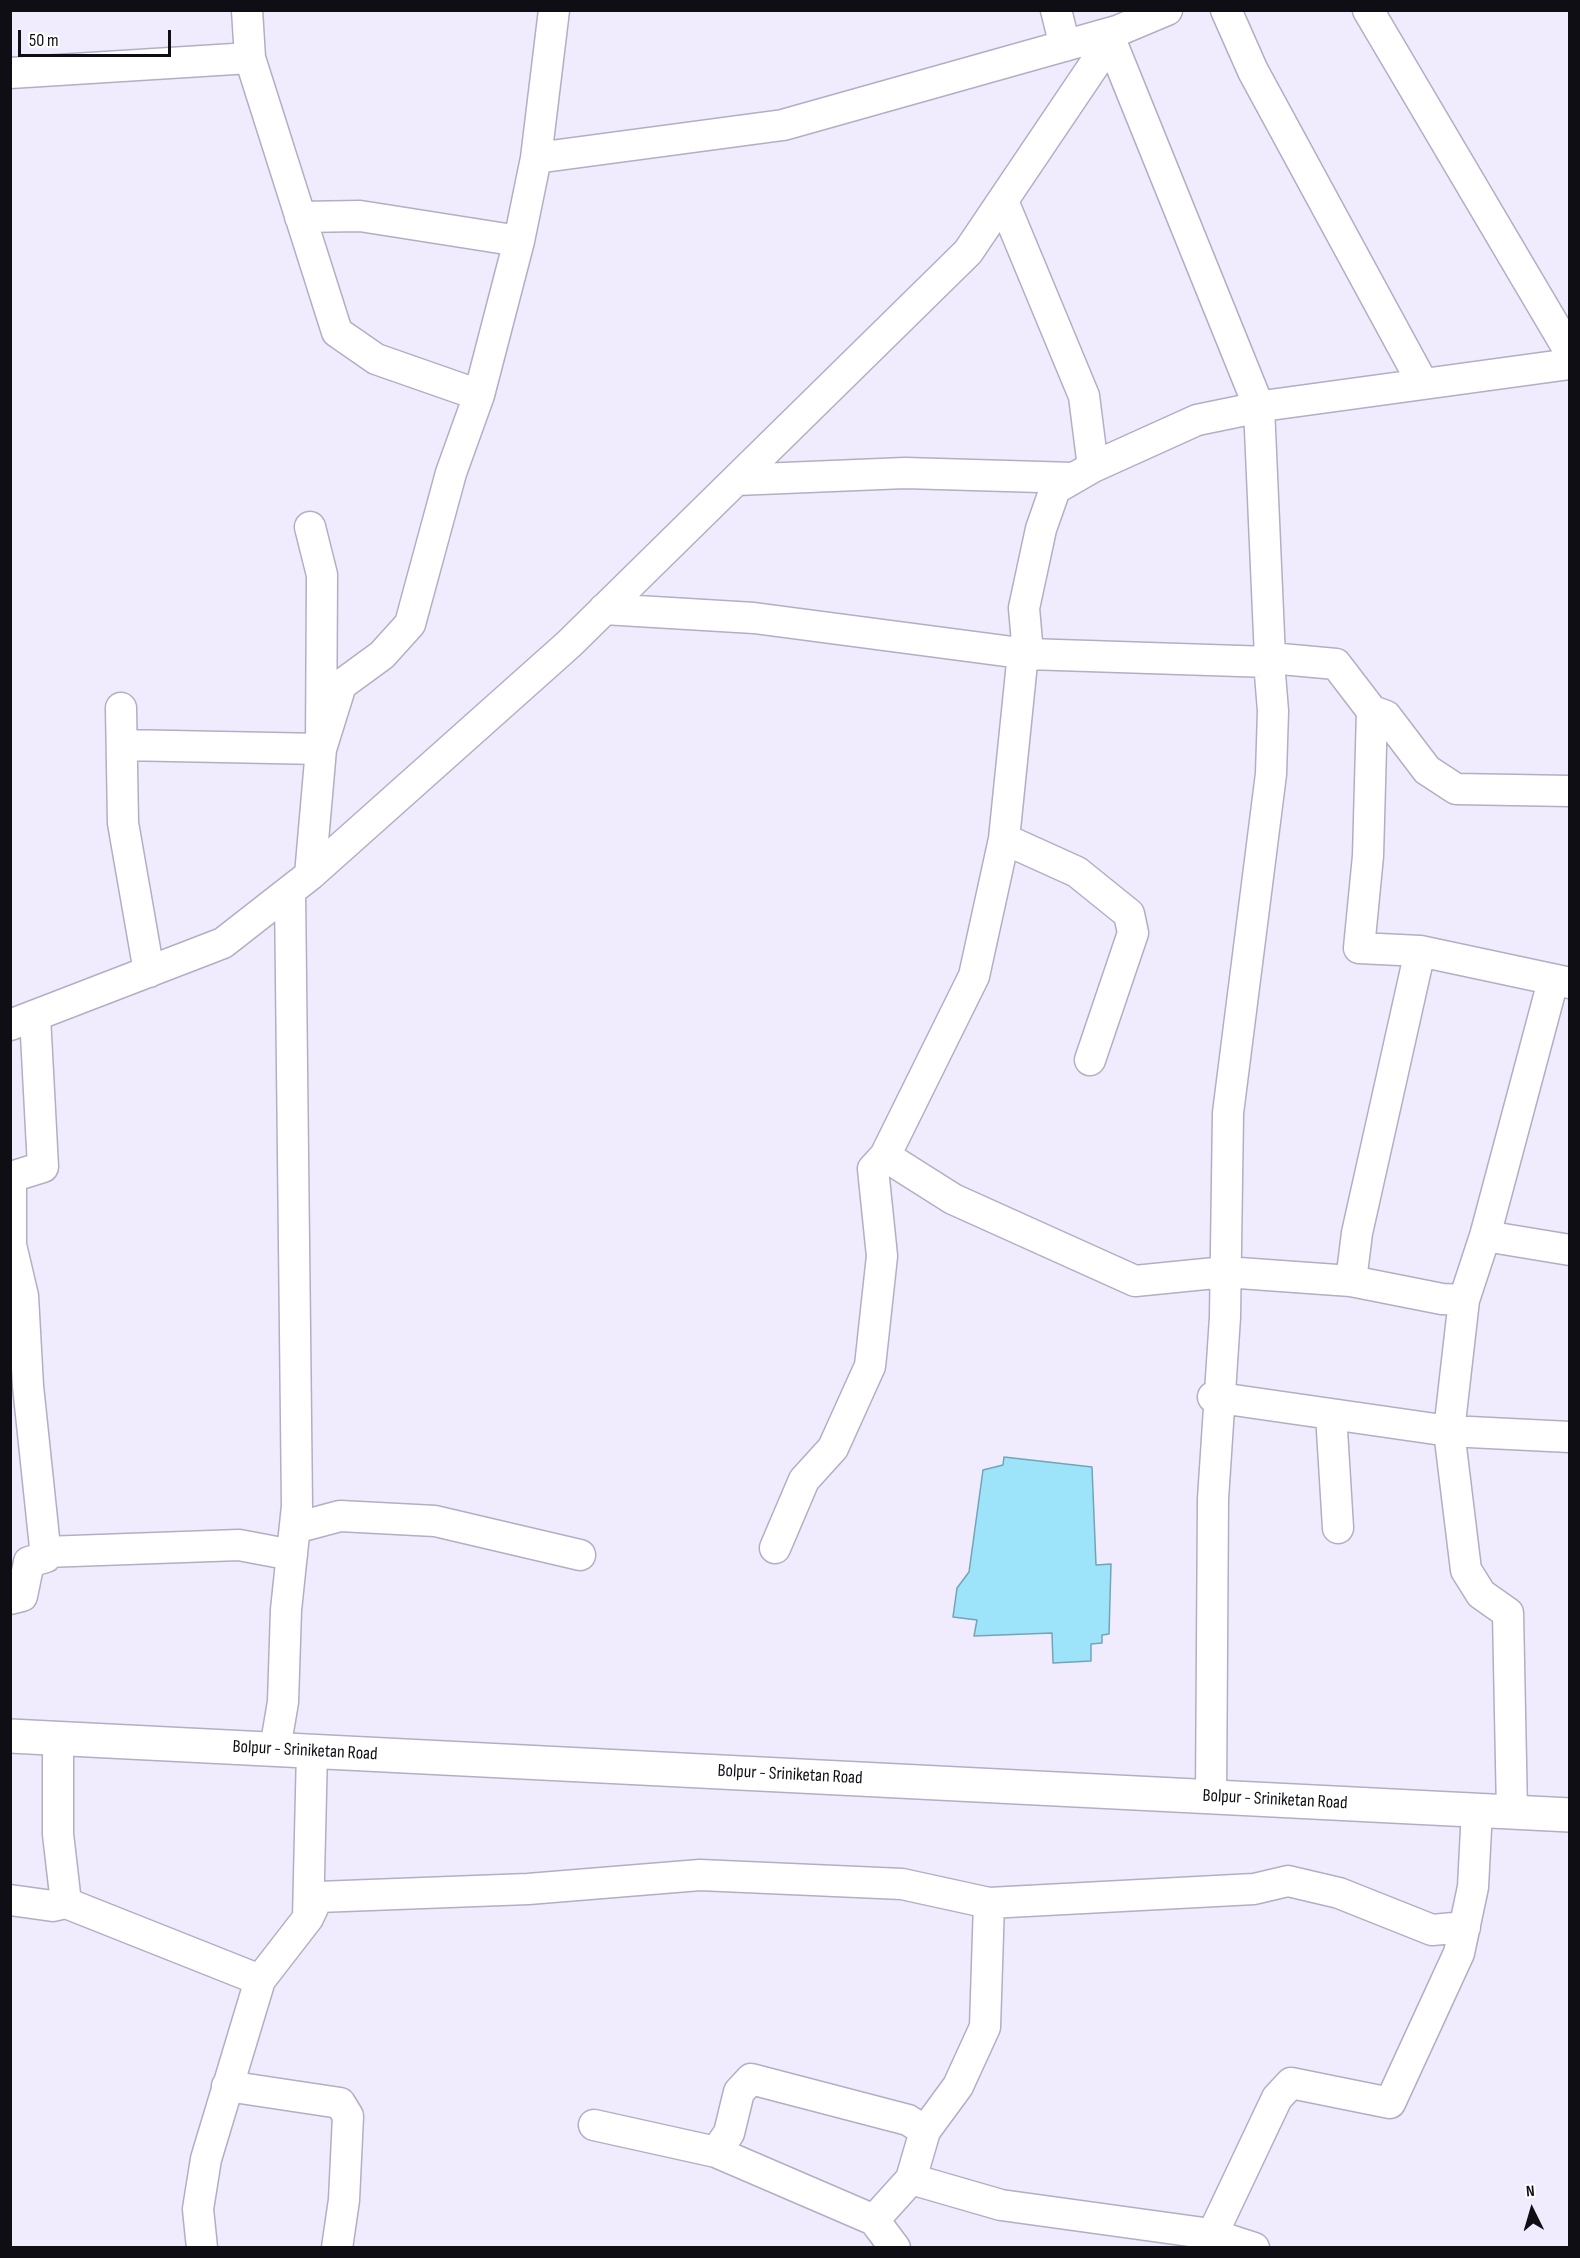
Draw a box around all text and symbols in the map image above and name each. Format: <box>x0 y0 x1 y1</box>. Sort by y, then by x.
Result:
scale bar <box>21 18 174 56</box>
text: 50 m <box>29 30 59 51</box>
street label: Bolpur - Sriniketan Road <box>232 1736 378 1766</box>
street label: Bolpur - Sriniketan Road <box>717 1760 863 1790</box>
street label: Bolpur - Sriniketan Road <box>1202 1785 1348 1815</box>
north arrow <box>1502 2180 1562 2240</box>
text: N <box>1525 2182 1535 2201</box>

